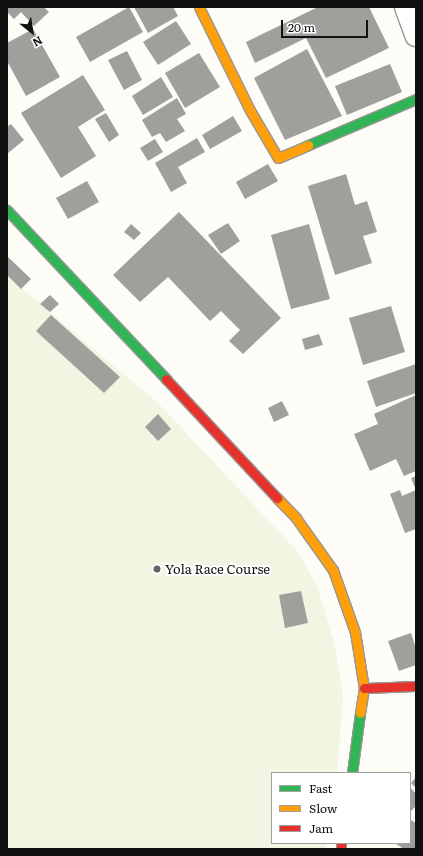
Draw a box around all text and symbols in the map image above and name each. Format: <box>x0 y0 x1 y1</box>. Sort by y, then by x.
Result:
north arrow <box>12 12 52 52</box>
scale bar <box>283 12 370 38</box>
text: 20 m <box>288 18 315 36</box>
text: N <box>30 33 46 52</box>
place label: Yola Race Course <box>165 561 270 577</box>
marker: Yola Race Course <box>152 564 162 574</box>
legend <box>271 772 411 844</box>
text: Fast <box>309 779 332 797</box>
text: Slow <box>309 799 337 817</box>
text: Jam <box>309 819 333 837</box>

